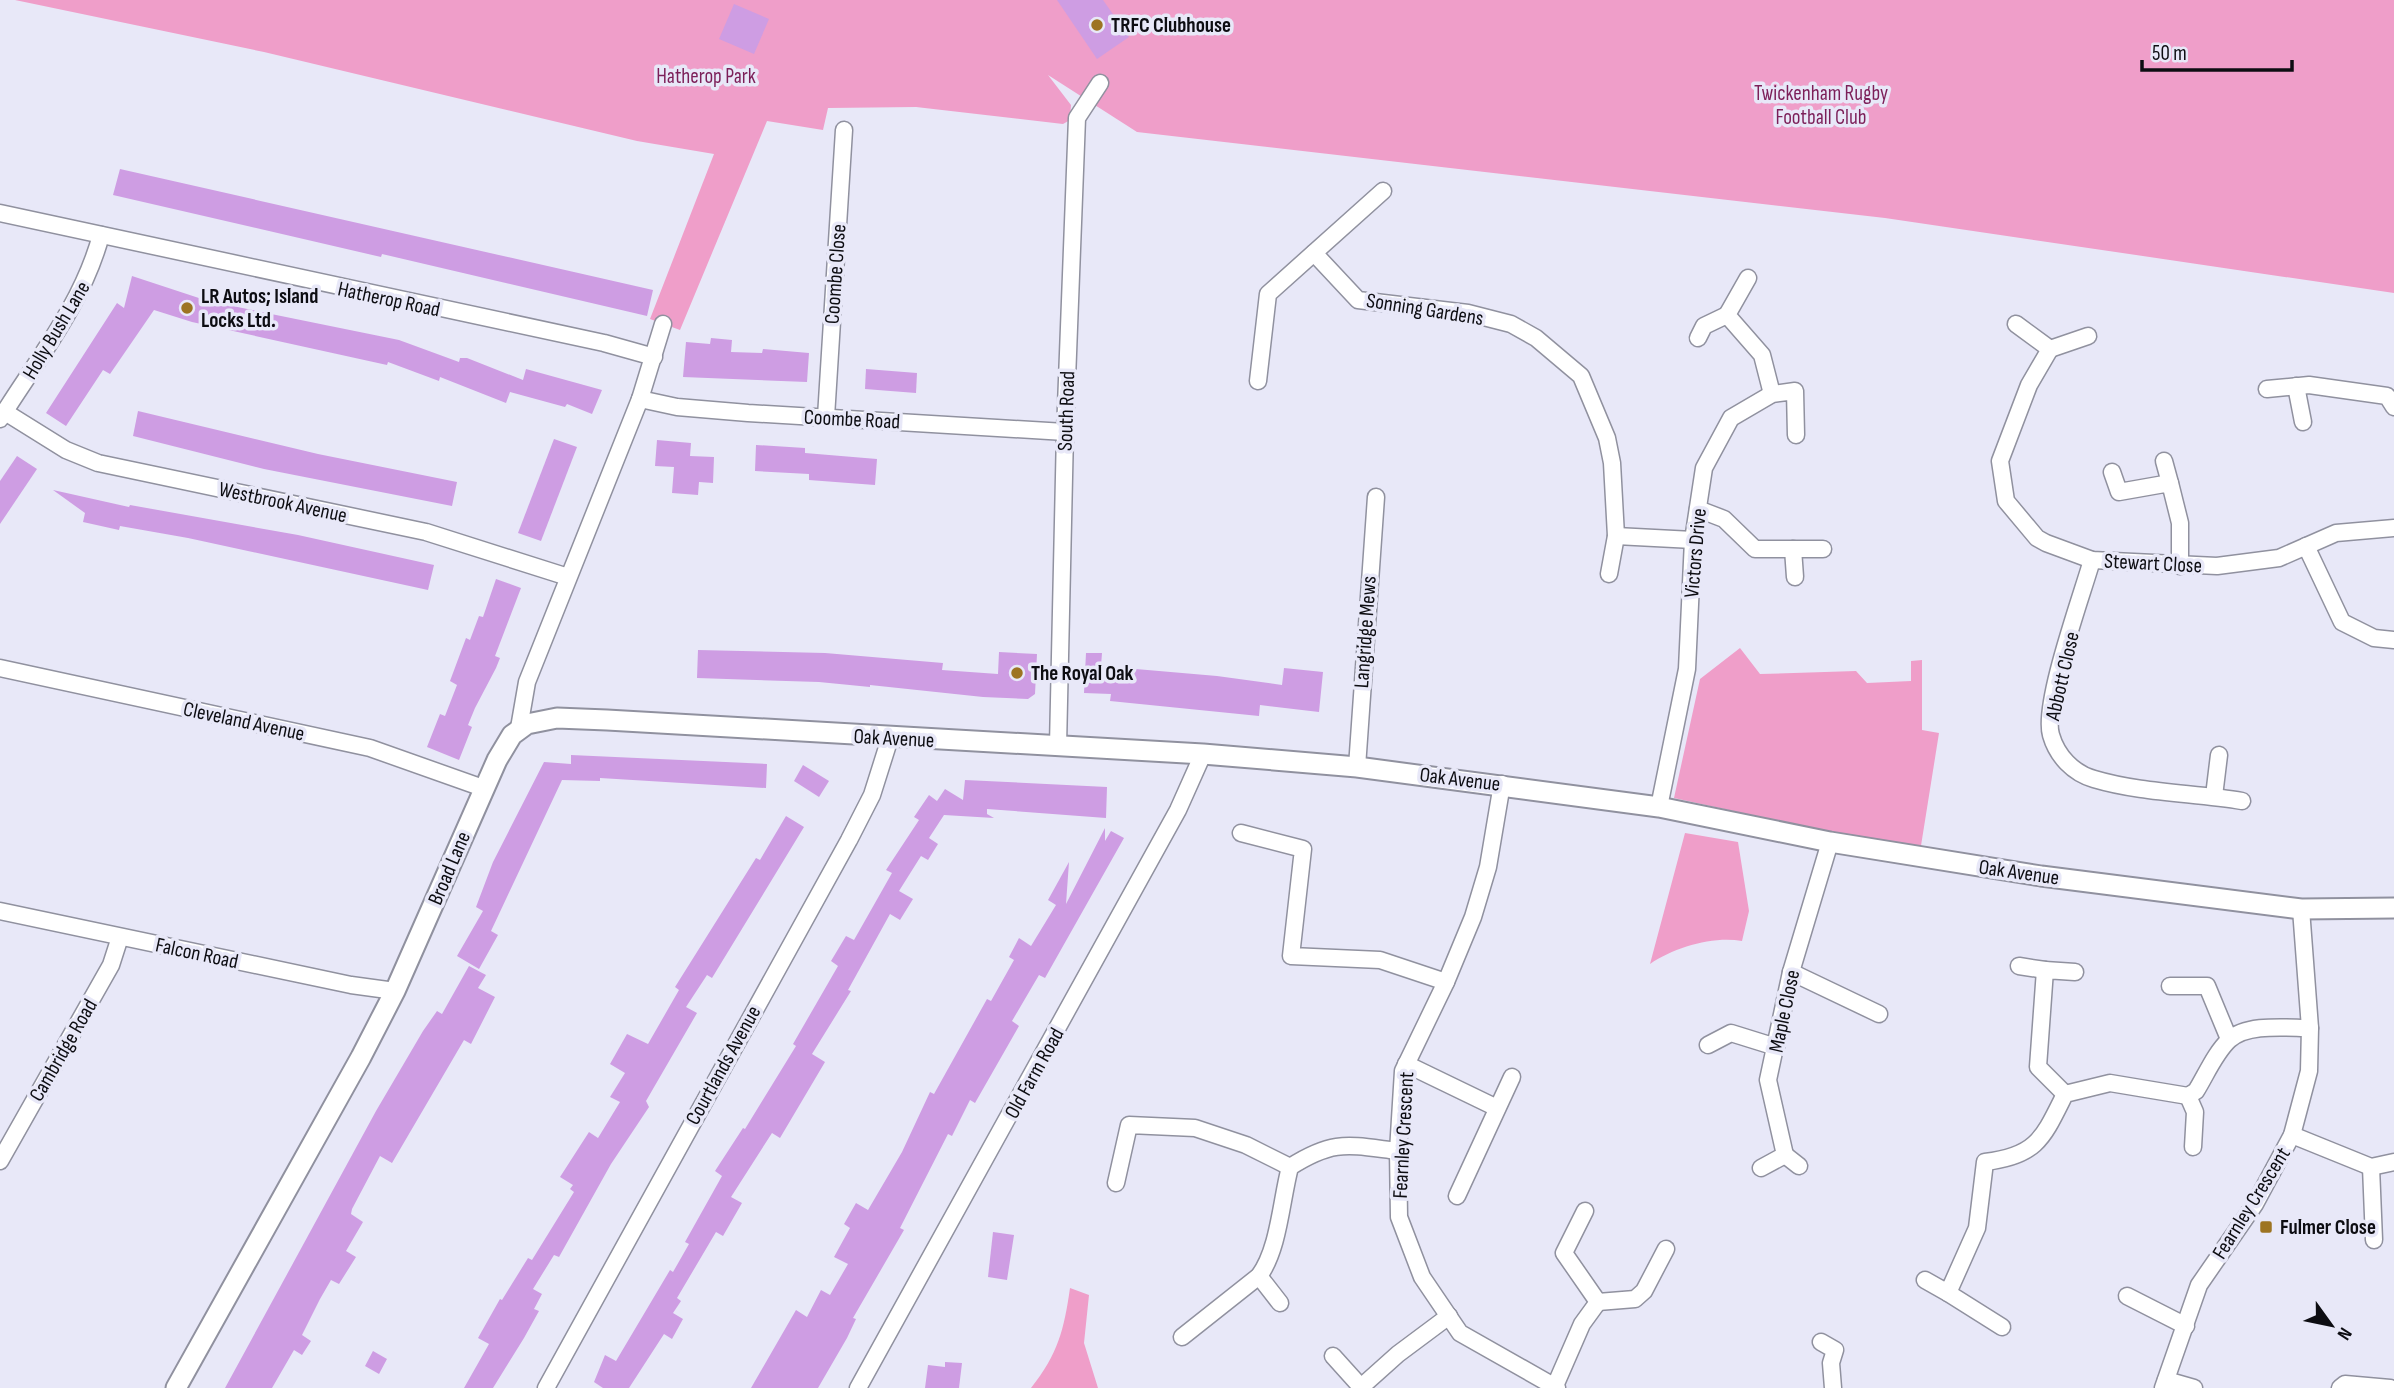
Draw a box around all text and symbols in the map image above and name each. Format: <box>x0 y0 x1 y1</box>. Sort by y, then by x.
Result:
place label: TRFC Clubhouse <box>1111 13 1231 38</box>
marker: TRFC Clubhouse <box>1089 17 1105 33</box>
scale bar <box>2142 28 2292 72</box>
text: 50 m <box>2152 41 2187 66</box>
park label: Hatherop Park <box>656 64 756 89</box>
park label: Twickenham Rugby Football Club <box>1754 81 1888 130</box>
street label: Coombe Close <box>820 223 851 325</box>
street label: Hatherop Road <box>335 276 442 323</box>
street label: Holly Bush Lane <box>17 277 95 384</box>
place label: LR Autos; Island Locks Ltd. <box>201 284 318 333</box>
street label: Sonning Gardens <box>1365 288 1485 331</box>
marker: LR Autos; Island Locks Ltd. <box>179 300 195 316</box>
street label: South Road <box>1053 371 1080 452</box>
street label: Coombe Road <box>803 404 901 435</box>
street label: Westbrook Avenue <box>217 477 349 528</box>
street label: Victors Drive <box>1679 507 1712 599</box>
street label: Stewart Close <box>2103 548 2203 579</box>
street label: Langridge Mews <box>1349 575 1382 689</box>
street label: Abbott Close <box>2040 629 2085 724</box>
place label: The Royal Oak <box>1031 661 1134 686</box>
marker: The Royal Oak <box>1009 665 1025 681</box>
street label: Cleveland Avenue <box>181 696 307 747</box>
street label: Oak Avenue <box>853 724 935 753</box>
street label: Oak Avenue <box>1418 762 1502 797</box>
street label: Broad Lane <box>423 828 476 909</box>
street label: Oak Avenue <box>1977 854 2061 891</box>
street label: Falcon Road <box>153 933 241 974</box>
street label: Maple Close <box>1764 968 1805 1055</box>
street label: Cambridge Road <box>24 995 103 1106</box>
street label: Courtlands Avenue <box>680 1001 766 1129</box>
street label: Old Farm Road <box>999 1024 1070 1123</box>
street label: Fearnley Crescent <box>1388 1071 1419 1199</box>
street label: Fearnley Crescent <box>2207 1143 2296 1264</box>
place label: Fulmer Close <box>2280 1215 2376 1240</box>
marker: Fulmer Close <box>2258 1219 2274 1235</box>
north arrow <box>2296 1290 2366 1360</box>
text: N <box>2332 1323 2356 1344</box>

